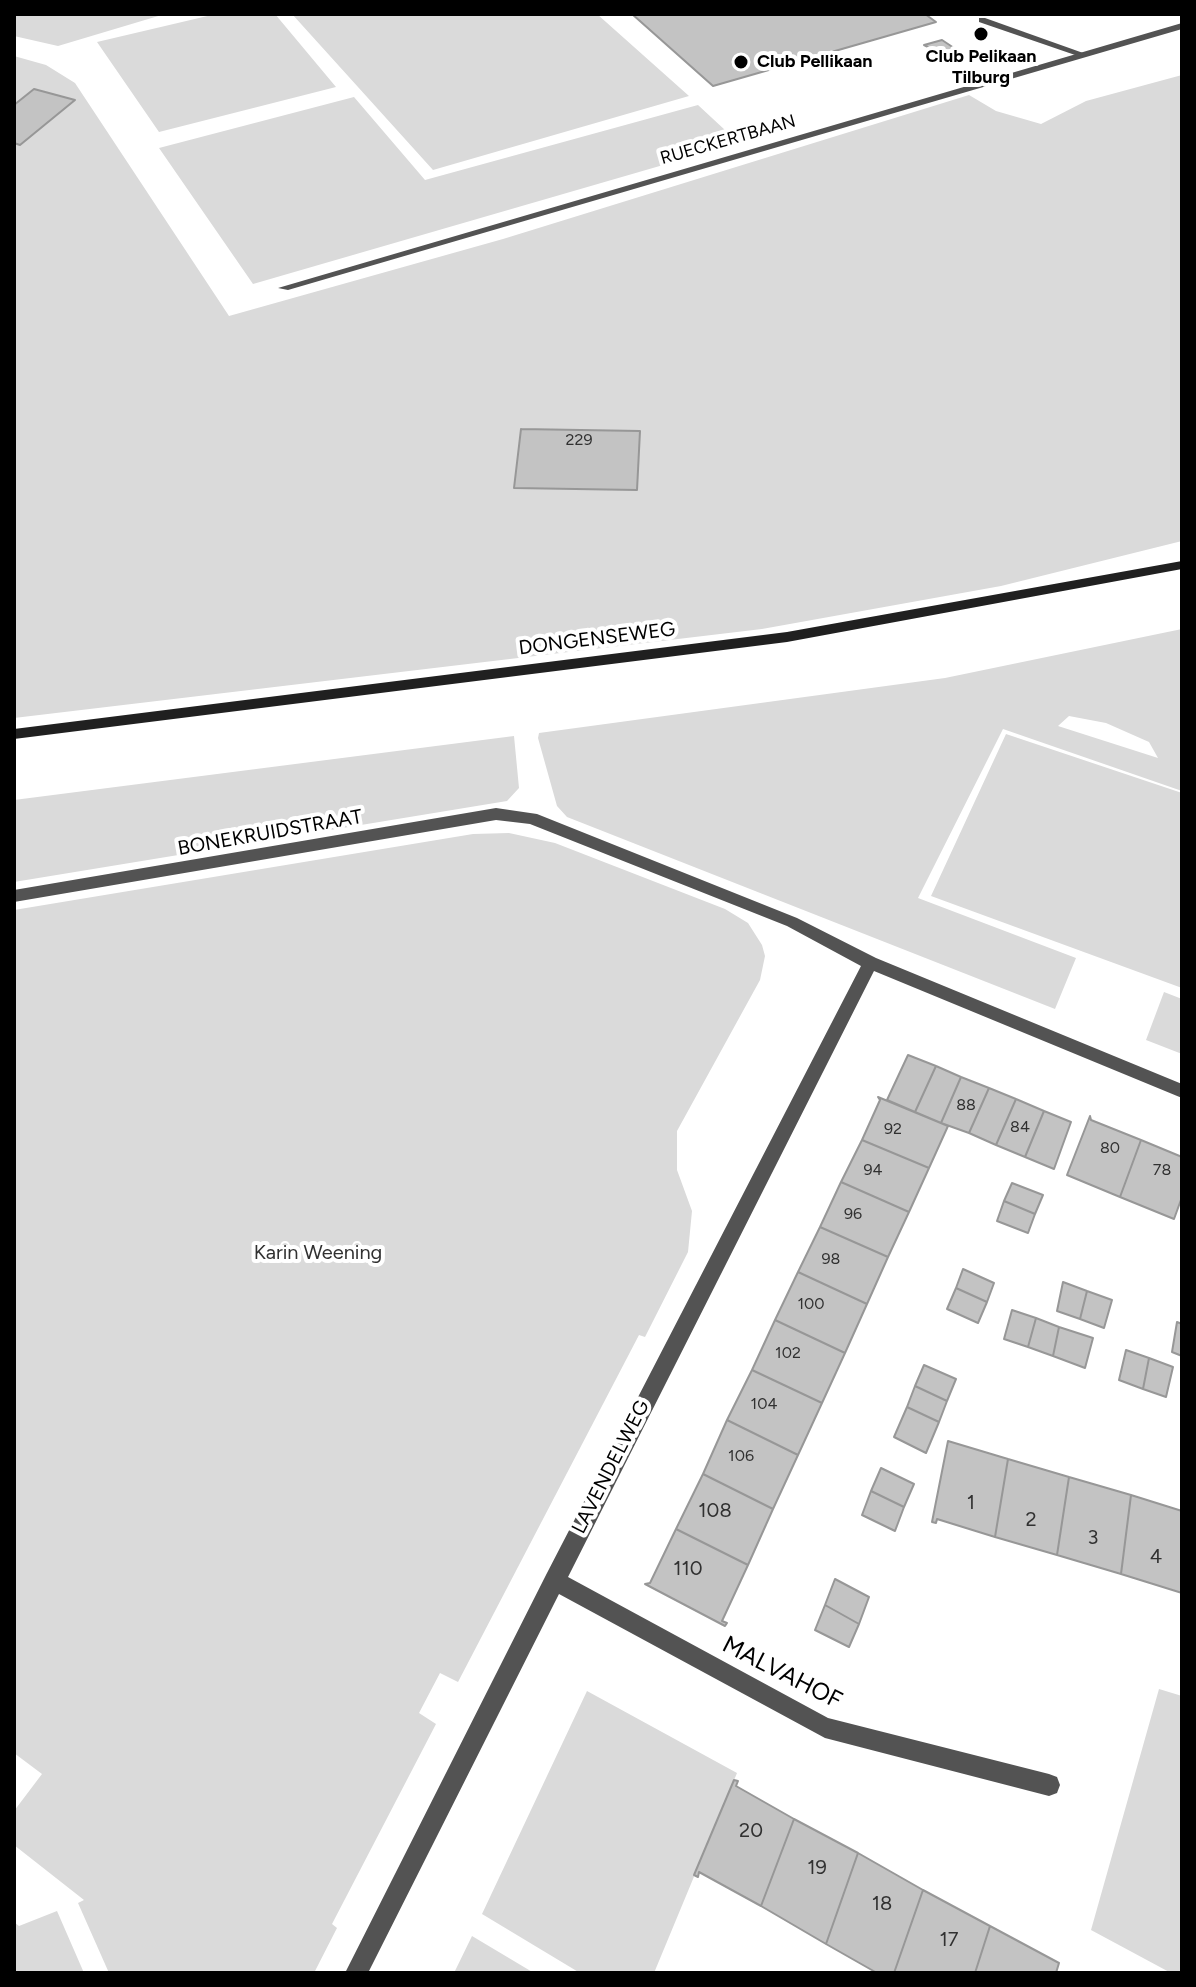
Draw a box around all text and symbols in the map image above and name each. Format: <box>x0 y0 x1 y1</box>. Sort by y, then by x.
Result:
marker: Club Pelikaan Tilburg <box>972 25 990 43</box>
place label: Club Pelikaan Tilburg <box>925 46 1037 88</box>
place label: Club Pellikaan <box>757 51 873 73</box>
marker: Club Pellikaan <box>732 53 750 71</box>
street label: RUECKERTBAAN <box>658 110 798 170</box>
house number: 229 <box>566 430 592 450</box>
street label: DONGENSEWEG <box>517 617 677 661</box>
street label: BONEKRUIDSTRAAT <box>176 805 364 861</box>
house number: 88 <box>956 1095 976 1115</box>
house number: 84 <box>1010 1117 1030 1137</box>
house number: 92 <box>884 1119 902 1139</box>
house number: 80 <box>1100 1138 1120 1158</box>
house number: 94 <box>864 1160 882 1180</box>
house number: 78 <box>1153 1160 1171 1180</box>
house number: 96 <box>844 1204 862 1224</box>
park label: Karin Weening <box>254 1241 382 1265</box>
house number: 98 <box>822 1249 840 1269</box>
house number: 100 <box>797 1294 825 1314</box>
house number: 102 <box>775 1343 801 1363</box>
house number: 104 <box>751 1394 777 1414</box>
street label: LAVENDELWEG <box>567 1396 655 1538</box>
house number: 106 <box>728 1446 754 1466</box>
house number: 1 <box>967 1491 975 1515</box>
house number: 108 <box>698 1499 732 1523</box>
house number: 2 <box>1025 1508 1037 1532</box>
house number: 3 <box>1088 1526 1098 1550</box>
house number: 4 <box>1150 1545 1162 1569</box>
house number: 110 <box>673 1557 703 1581</box>
street label: MALVAHOF <box>717 1631 847 1715</box>
house number: 20 <box>739 1819 763 1843</box>
house number: 19 <box>807 1856 827 1880</box>
house number: 18 <box>872 1892 892 1916</box>
house number: 17 <box>940 1928 958 1952</box>

